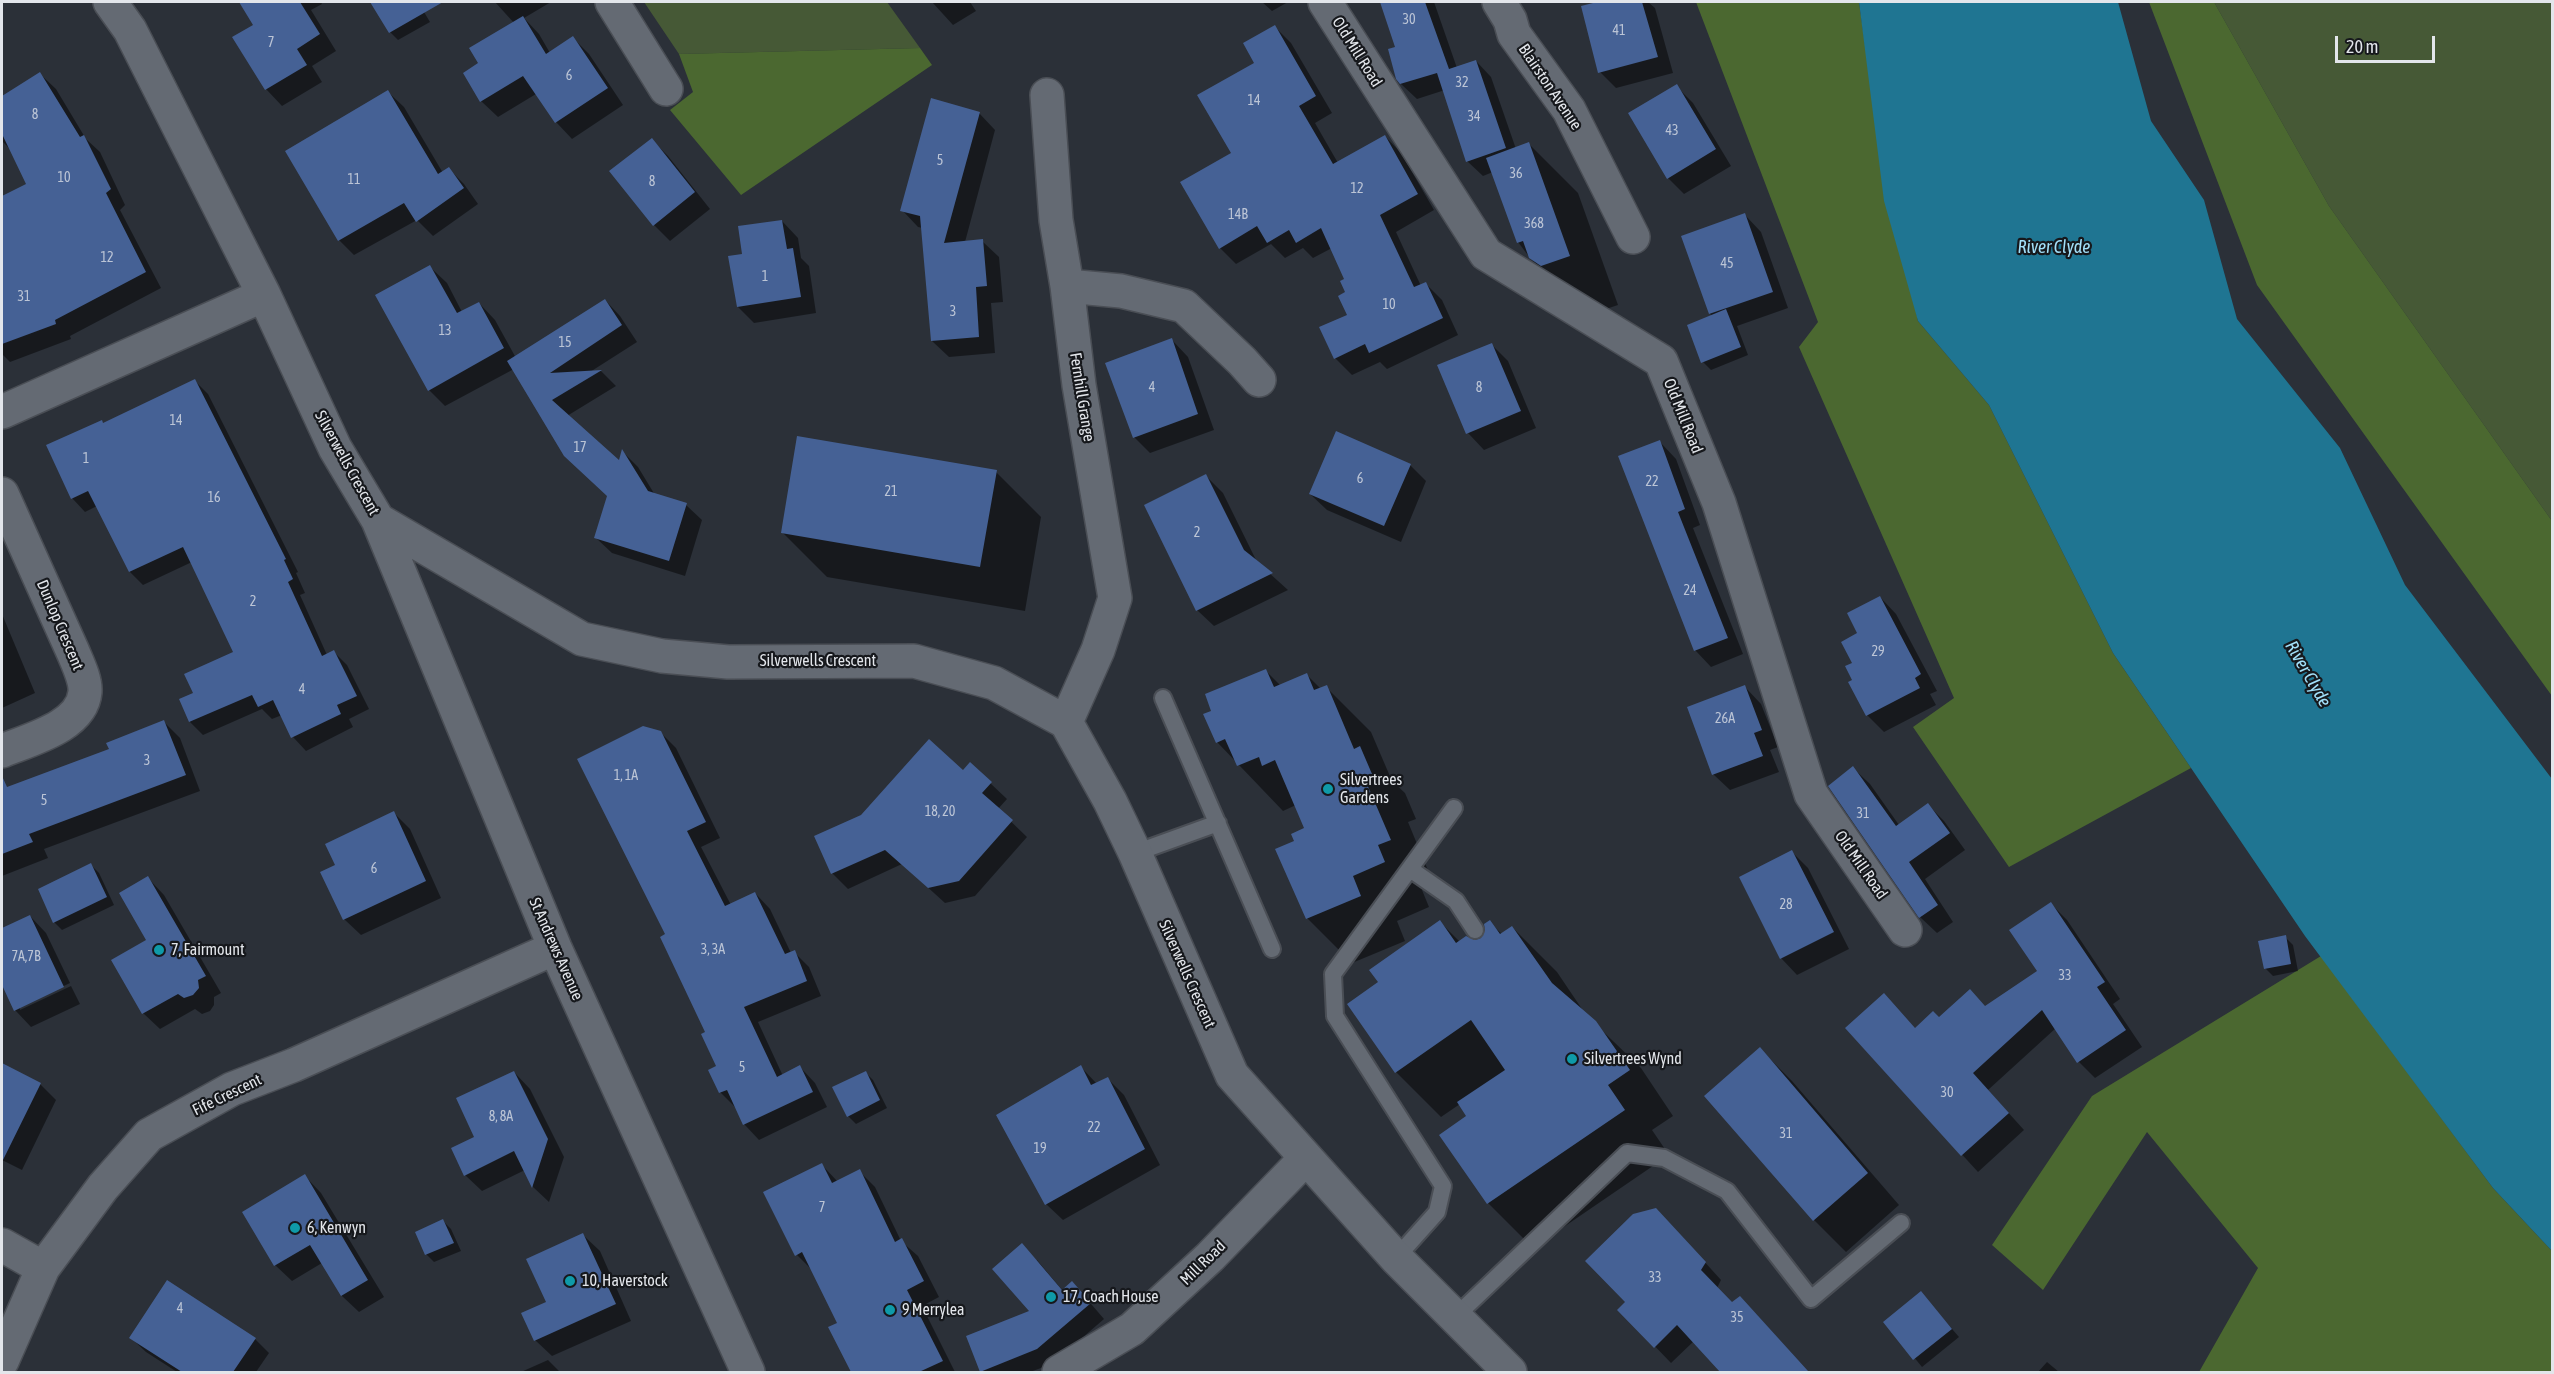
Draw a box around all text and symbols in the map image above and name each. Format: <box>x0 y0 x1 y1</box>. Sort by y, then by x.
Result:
house number: 30 <box>1402 12 1416 28</box>
street label: Old Mill Road <box>1328 13 1386 91</box>
house number: 41 <box>1612 23 1626 39</box>
scale bar <box>2338 24 2438 62</box>
house number: 7 <box>268 35 274 51</box>
text: 20 m <box>2346 36 2378 57</box>
street label: Blairston Avenue <box>1514 40 1586 134</box>
house number: 6 <box>566 68 572 84</box>
house number: 32 <box>1455 75 1469 91</box>
house number: 14 <box>1247 93 1261 109</box>
house number: 8 <box>32 107 38 123</box>
house number: 34 <box>1467 109 1481 125</box>
house number: 43 <box>1665 123 1679 139</box>
house number: 5 <box>937 153 943 169</box>
house number: 36 <box>1509 166 1523 182</box>
house number: 10 <box>57 170 71 186</box>
house number: 11 <box>347 172 361 188</box>
house number: 8 <box>649 174 655 190</box>
house number: 12 <box>1350 181 1364 197</box>
house number: 14B <box>1228 207 1248 223</box>
house number: 368 <box>1524 216 1544 232</box>
water label: River Clyde <box>2018 236 2090 258</box>
house number: 12 <box>100 250 114 266</box>
house number: 45 <box>1720 256 1734 272</box>
house number: 1 <box>762 269 768 285</box>
house number: 31 <box>17 289 31 305</box>
house number: 10 <box>1382 297 1396 313</box>
house number: 3 <box>950 304 956 320</box>
house number: 13 <box>438 323 452 339</box>
house number: 15 <box>558 335 572 351</box>
street label: Fernhill Grange <box>1065 351 1099 443</box>
street label: Old Mill Road <box>1659 376 1707 456</box>
house number: 4 <box>1149 380 1155 396</box>
house number: 8 <box>1476 380 1482 396</box>
street label: Silverwells Crescent <box>310 408 384 518</box>
house number: 14 <box>169 413 183 429</box>
house number: 17 <box>573 440 587 456</box>
house number: 1 <box>83 451 89 467</box>
house number: 6 <box>1357 471 1363 487</box>
house number: 22 <box>1645 474 1659 490</box>
house number: 21 <box>884 484 898 500</box>
house number: 16 <box>207 490 221 506</box>
house number: 2 <box>1194 525 1200 541</box>
street label: Dunlop Crescent <box>32 577 88 673</box>
house number: 24 <box>1683 583 1697 599</box>
house number: 2 <box>250 594 256 610</box>
water label: River Clyde <box>2280 637 2336 711</box>
house number: 29 <box>1871 644 1885 660</box>
street label: Silverwells Crescent <box>760 651 876 671</box>
house number: 4 <box>299 682 305 698</box>
house number: 26A <box>1715 711 1735 727</box>
house number: 3 <box>144 753 150 769</box>
house number: 1, 1A <box>614 768 638 784</box>
place label: Silvertrees Gardens <box>1340 770 1402 808</box>
marker: Silvertrees Gardens <box>1321 782 1335 796</box>
house number: 5 <box>41 793 47 809</box>
house number: 18, 20 <box>925 804 955 820</box>
house number: 31 <box>1856 806 1870 822</box>
street label: Old Mill Road <box>1831 827 1891 903</box>
house number: 6 <box>371 861 377 877</box>
street label: St Andrews Avenue <box>525 895 587 1003</box>
house number: 28 <box>1779 897 1793 913</box>
street label: Silverwells Crescent <box>1155 917 1219 1031</box>
place label: 7, Fairmount <box>171 940 245 960</box>
house number: 3, 3A <box>701 942 725 958</box>
marker: 7, Fairmount <box>152 943 166 957</box>
house number: 7A,7B <box>11 949 41 965</box>
house number: 33 <box>2058 968 2072 984</box>
place label: Silvertrees Wynd <box>1584 1049 1682 1069</box>
marker: Silvertrees Wynd <box>1565 1052 1579 1066</box>
house number: 5 <box>739 1060 745 1076</box>
street label: Fife Crescent <box>189 1070 265 1120</box>
house number: 30 <box>1940 1085 1954 1101</box>
house number: 8, 8A <box>489 1109 513 1125</box>
house number: 22 <box>1087 1120 1101 1136</box>
house number: 31 <box>1779 1126 1793 1142</box>
house number: 19 <box>1033 1141 1047 1157</box>
house number: 7 <box>819 1200 825 1216</box>
place label: 6, Kenwyn <box>307 1218 366 1238</box>
marker: 6, Kenwyn <box>288 1221 302 1235</box>
street label: Mill Road <box>1176 1237 1230 1289</box>
house number: 33 <box>1648 1270 1662 1286</box>
place label: 10, Haverstock <box>582 1271 668 1291</box>
marker: 10, Haverstock <box>563 1274 577 1288</box>
place label: 17, Coach House <box>1063 1287 1159 1307</box>
marker: 17, Coach House <box>1044 1290 1058 1304</box>
place label: 9 Merrylea <box>902 1300 965 1320</box>
house number: 4 <box>177 1301 183 1317</box>
marker: 9 Merrylea <box>883 1303 897 1317</box>
house number: 35 <box>1730 1310 1744 1326</box>

